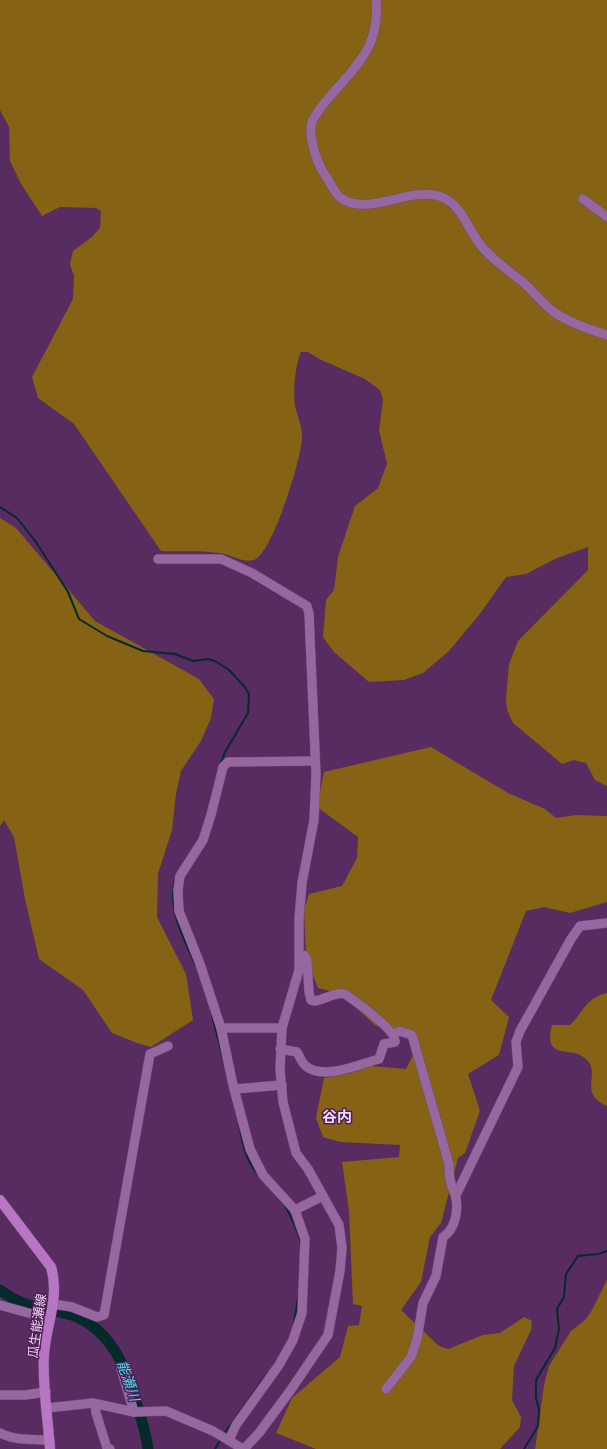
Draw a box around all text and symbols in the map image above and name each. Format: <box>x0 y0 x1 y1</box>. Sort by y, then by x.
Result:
district label: 谷内 <box>322 1108 352 1126</box>
street label: 瓜生能瀬線 <box>25 1293 49 1359</box>
water label: 能瀬川 <box>113 1358 144 1406</box>

